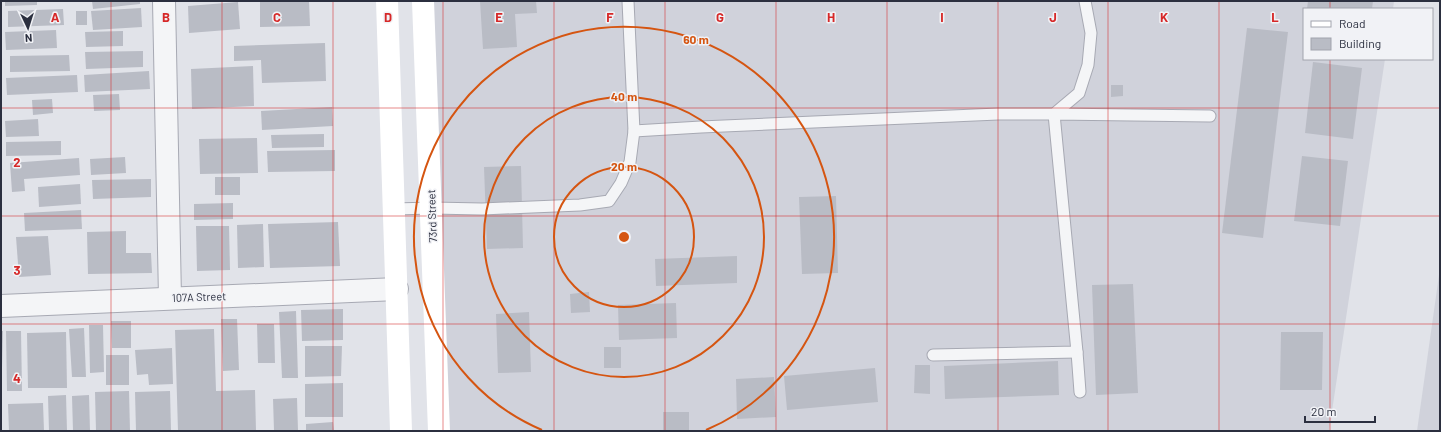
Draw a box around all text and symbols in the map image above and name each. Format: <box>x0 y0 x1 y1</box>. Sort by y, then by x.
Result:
north arrow <box>8 8 48 48</box>
legend <box>1303 8 1433 60</box>
text: A <box>51 9 60 25</box>
text: B <box>162 9 170 25</box>
text: C <box>273 9 281 25</box>
text: D <box>384 9 392 25</box>
text: E <box>495 9 503 25</box>
text: F <box>606 9 614 25</box>
text: G <box>716 9 724 25</box>
text: H <box>827 9 835 25</box>
text: I <box>940 9 944 25</box>
text: J <box>1049 9 1057 25</box>
text: K <box>1160 9 1168 25</box>
text: L <box>1271 9 1279 25</box>
text: Road <box>1339 16 1366 30</box>
text: N <box>25 32 33 45</box>
text: 60 m <box>683 32 709 46</box>
text: Building <box>1339 36 1381 50</box>
text: 40 m <box>611 89 637 103</box>
text: 2 <box>13 154 21 170</box>
text: 20 m <box>611 159 637 173</box>
street label: 73rd Street <box>424 189 439 243</box>
centre of rings <box>617 230 631 244</box>
text: 3 <box>13 262 21 278</box>
street label: 107A Street <box>172 289 226 304</box>
text: 4 <box>13 370 21 386</box>
scale bar <box>1305 398 1375 424</box>
text: 20 m <box>1311 404 1337 418</box>

